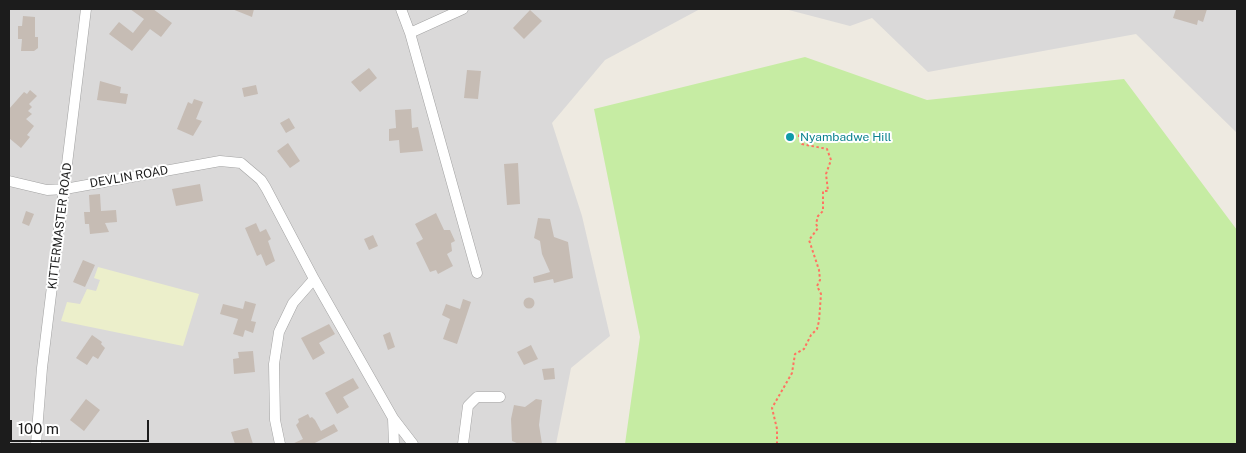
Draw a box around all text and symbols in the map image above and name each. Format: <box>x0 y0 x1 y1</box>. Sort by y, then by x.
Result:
place label: Nyambadwe Hill <box>800 130 891 144</box>
marker: Nyambadwe Hill <box>784 131 796 143</box>
street label: KITTERMASTER ROAD <box>45 162 75 290</box>
street label: DEVLIN ROAD <box>89 163 169 191</box>
scale bar <box>12 410 151 442</box>
text: 100 m <box>18 420 59 437</box>

